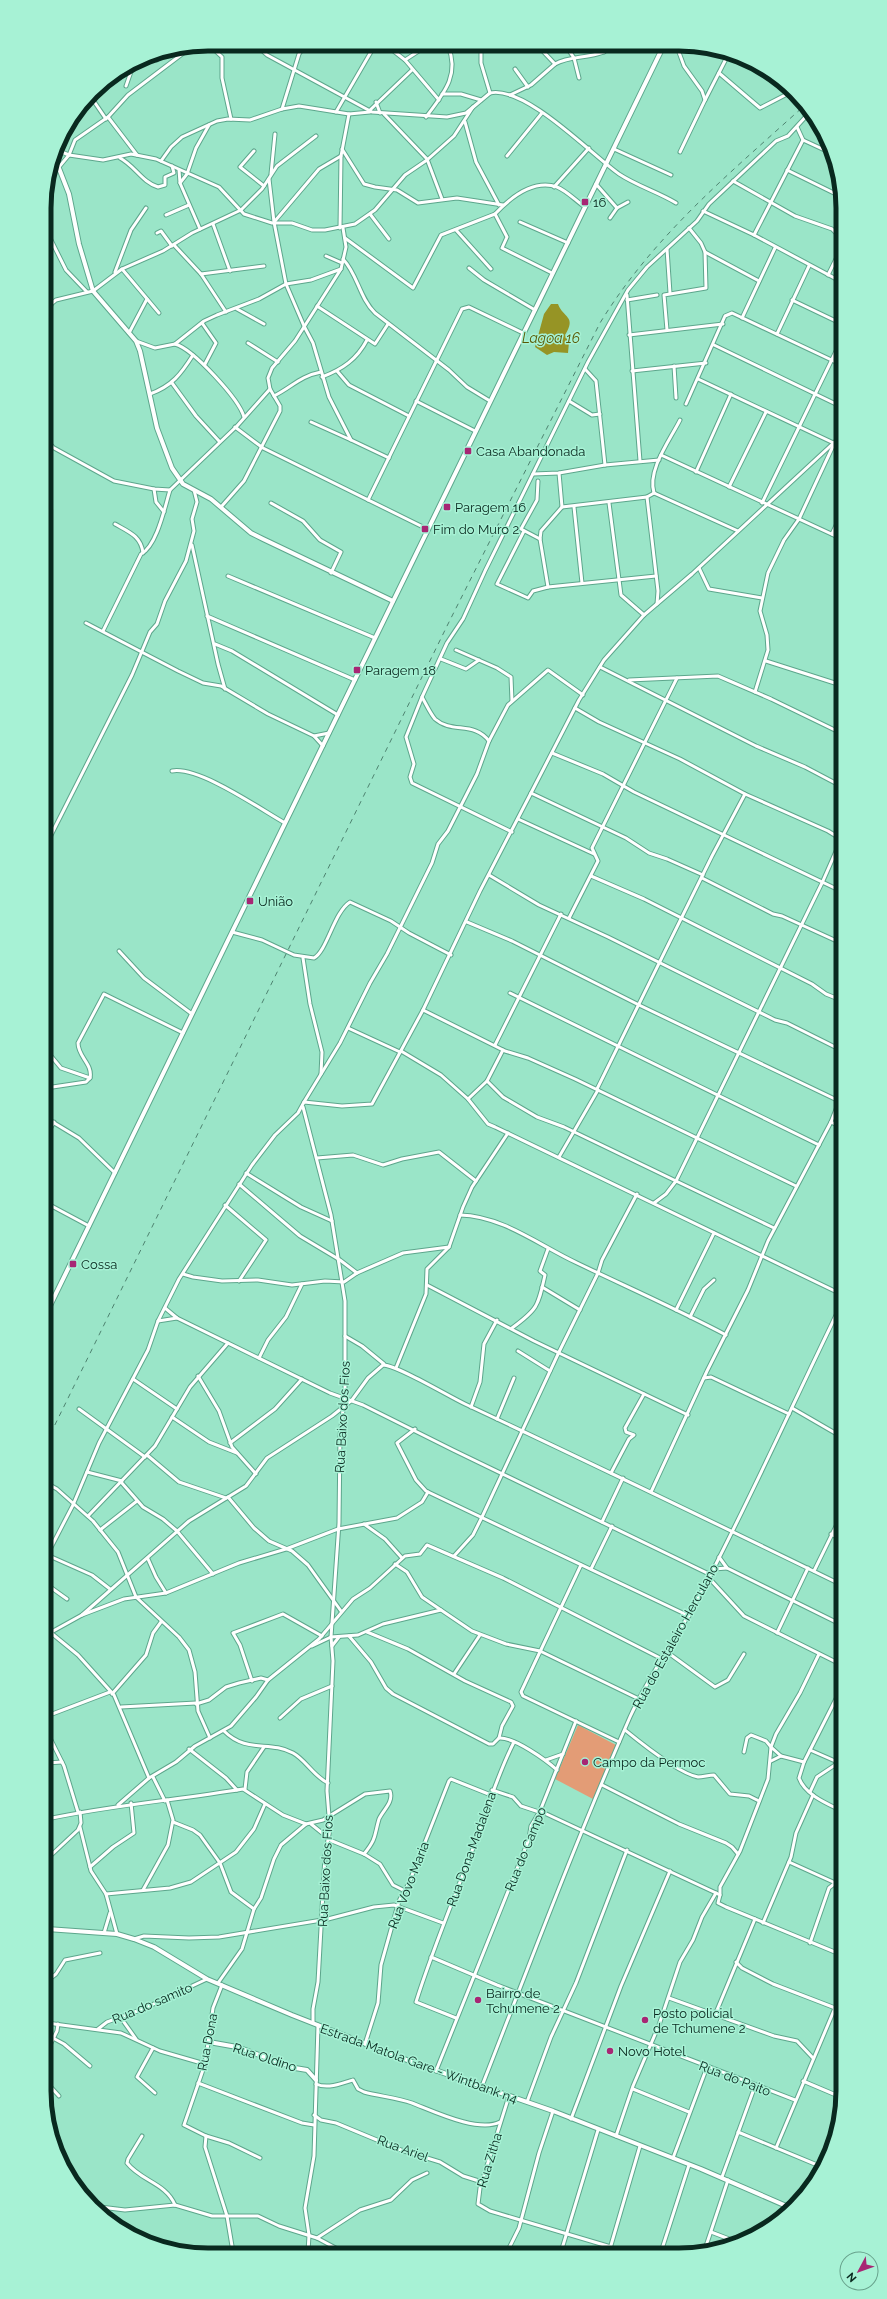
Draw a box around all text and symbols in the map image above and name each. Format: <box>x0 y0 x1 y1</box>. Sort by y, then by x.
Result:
place label: 16 <box>593 195 607 210</box>
marker: 16 <box>580 197 590 207</box>
water label: Lagoa 16 <box>522 330 581 346</box>
place label: Casa Abandonada <box>476 444 585 459</box>
marker: Casa Abandonada <box>463 446 473 456</box>
place label: Paragem 16 <box>455 500 526 515</box>
marker: Paragem 16 <box>442 502 452 512</box>
place label: Fim do Muro 2 <box>433 522 519 537</box>
marker: Fim do Muro 2 <box>420 524 430 534</box>
place label: Paragem 18 <box>365 663 436 678</box>
marker: Paragem 18 <box>352 665 362 675</box>
place label: União <box>258 894 293 909</box>
marker: União <box>245 896 255 906</box>
place label: Cossa <box>81 1257 117 1272</box>
marker: Cossa <box>68 1259 78 1269</box>
street label: Rua Baixo dos Fios <box>332 1361 353 1473</box>
street label: Rua do Estaleiro Herculano <box>629 1561 722 1711</box>
place label: Campo da Permoc <box>593 1755 705 1770</box>
marker: Campo da Permoc <box>580 1757 590 1767</box>
street label: Rua Dona Madalena <box>444 1790 499 1909</box>
street label: Rua do Campo <box>502 1805 549 1893</box>
street label: Rua Baixo dos Fios <box>315 1815 336 1927</box>
street label: Rua Vovo Maria <box>385 1839 432 1931</box>
street label: Rua do samito <box>110 1980 195 2027</box>
place label: Bairro de Tchumene 2 <box>486 1986 560 2016</box>
marker: Bairro de Tchumene 2 <box>473 1995 483 2005</box>
place label: Posto policial de Tchumene 2 <box>653 2006 746 2036</box>
street label: Rua Dona <box>195 2012 220 2072</box>
marker: Posto policial de Tchumene 2 <box>640 2015 650 2025</box>
street label: Estrada Matola Gare - Wintbank n4 <box>318 2021 520 2106</box>
street label: Rua Oldino <box>231 2040 299 2075</box>
place label: Novo Hotel <box>618 2044 686 2059</box>
marker: Novo Hotel <box>605 2046 615 2056</box>
street label: Rua do Paito <box>697 2058 773 2099</box>
street label: Rua Zitha <box>474 2131 505 2189</box>
street label: Rua Ariel <box>375 2132 431 2165</box>
north arrow <box>839 2251 879 2291</box>
text: N <box>844 2270 859 2285</box>

